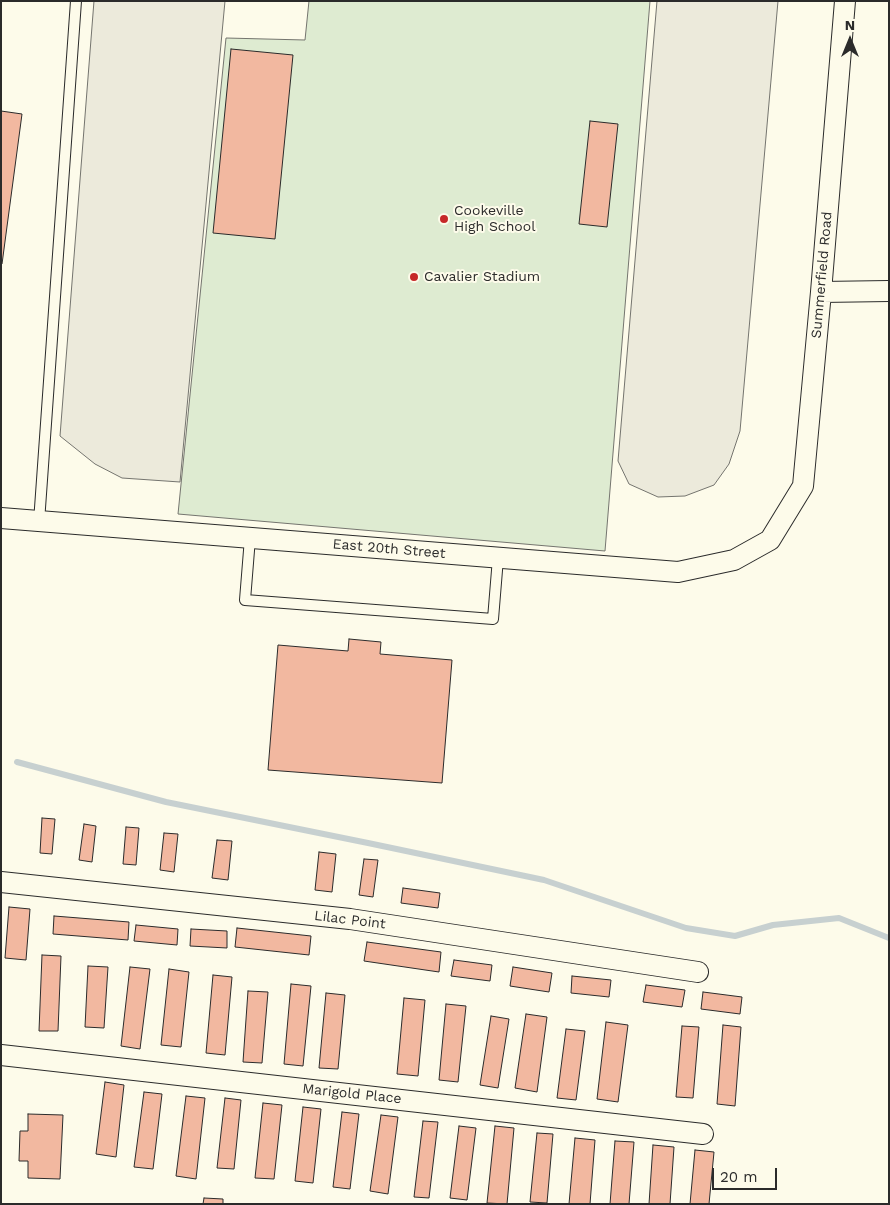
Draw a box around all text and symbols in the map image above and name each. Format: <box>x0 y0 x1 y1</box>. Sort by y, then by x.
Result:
north arrow <box>825 15 875 65</box>
text: N <box>845 17 855 33</box>
place label: Cookeville High School <box>454 203 535 236</box>
street label: Summerfield Road <box>808 211 836 339</box>
marker: Cookeville High School <box>438 213 450 225</box>
place label: Cavalier Stadium <box>424 269 540 285</box>
marker: Cavalier Stadium <box>408 271 420 283</box>
street label: East 20th Street <box>332 536 446 562</box>
street label: Lilac Point <box>313 907 387 933</box>
street label: Marigold Place <box>302 1080 402 1108</box>
scale bar <box>715 1158 780 1190</box>
text: 20 m <box>720 1168 758 1186</box>

